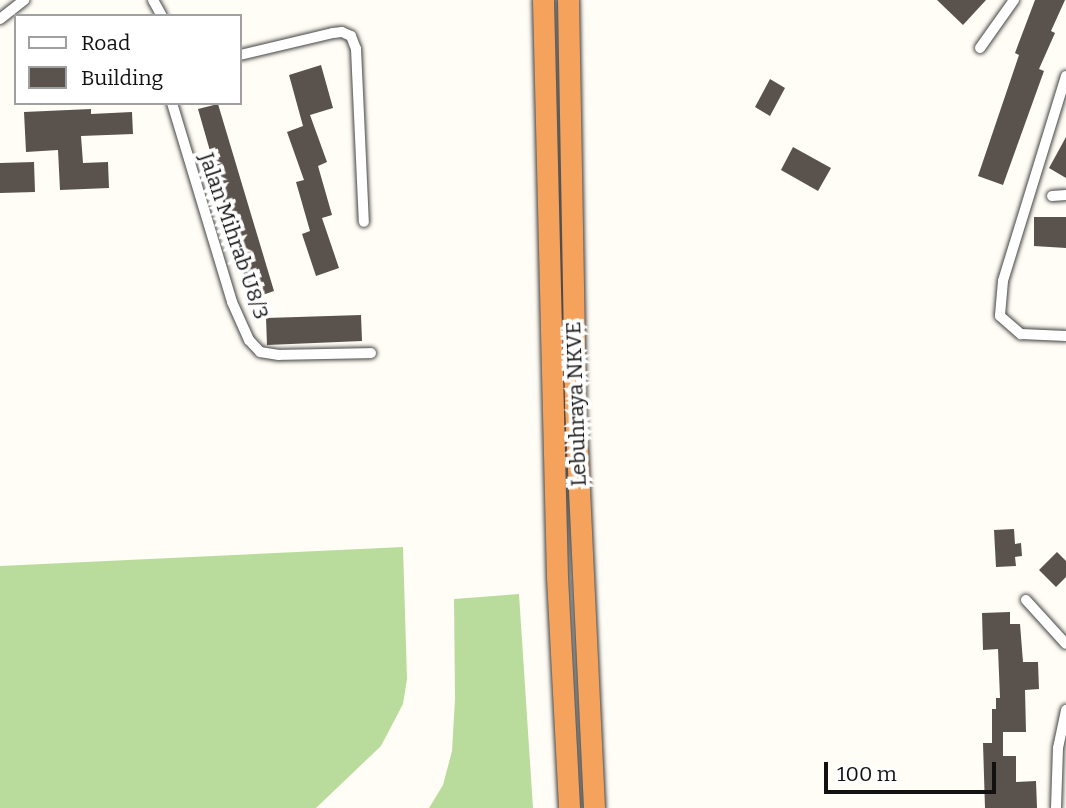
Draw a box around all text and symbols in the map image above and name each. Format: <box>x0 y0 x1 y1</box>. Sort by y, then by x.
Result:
legend <box>14 14 242 105</box>
text: Road <box>81 30 130 56</box>
text: Building <box>81 65 163 91</box>
street label: Jalan Mihrab U8/3 <box>194 150 274 322</box>
street label: Lebuhraya NKVE <box>561 321 591 487</box>
scale bar <box>828 748 1000 792</box>
text: 100 m <box>837 761 897 787</box>

